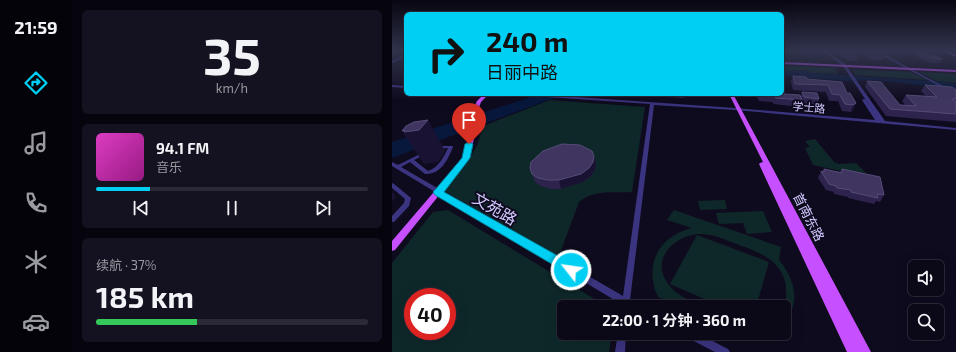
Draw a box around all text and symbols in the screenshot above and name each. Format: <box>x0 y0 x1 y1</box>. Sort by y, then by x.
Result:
text: 21:59 <box>14 16 58 38</box>
text: 35 <box>203 23 261 85</box>
text: 240 m <box>486 24 569 58</box>
icon: right <box>420 28 472 80</box>
text: 日丽中路 <box>486 61 558 83</box>
icon: directions <box>22 69 50 97</box>
text: km/h <box>216 80 248 96</box>
street label: 学士路 <box>792 99 826 115</box>
pin <box>452 103 486 144</box>
icon: arrive <box>458 109 480 131</box>
icon: music <box>22 129 50 157</box>
text: 94.1 FM <box>156 139 209 157</box>
text: 音乐 <box>156 159 182 175</box>
street label: 文苑路 <box>469 188 521 228</box>
icon: phone <box>22 189 50 217</box>
street label: 首南东路 <box>790 190 828 244</box>
icon: previous <box>130 197 152 219</box>
icon: pause <box>221 197 243 219</box>
icon: next <box>312 197 334 219</box>
icon: climate <box>22 248 50 276</box>
position arrow <box>550 249 592 291</box>
text: 续航 · 37% <box>96 257 156 273</box>
map controls <box>908 260 944 340</box>
button: sound <box>908 260 944 296</box>
text: 185 km <box>96 278 194 314</box>
speed limit sign: 40 <box>404 288 456 340</box>
button: search <box>908 304 944 340</box>
icon: car <box>22 308 50 336</box>
text: 22:00 · 1 分钟 · 360 m <box>602 311 746 329</box>

